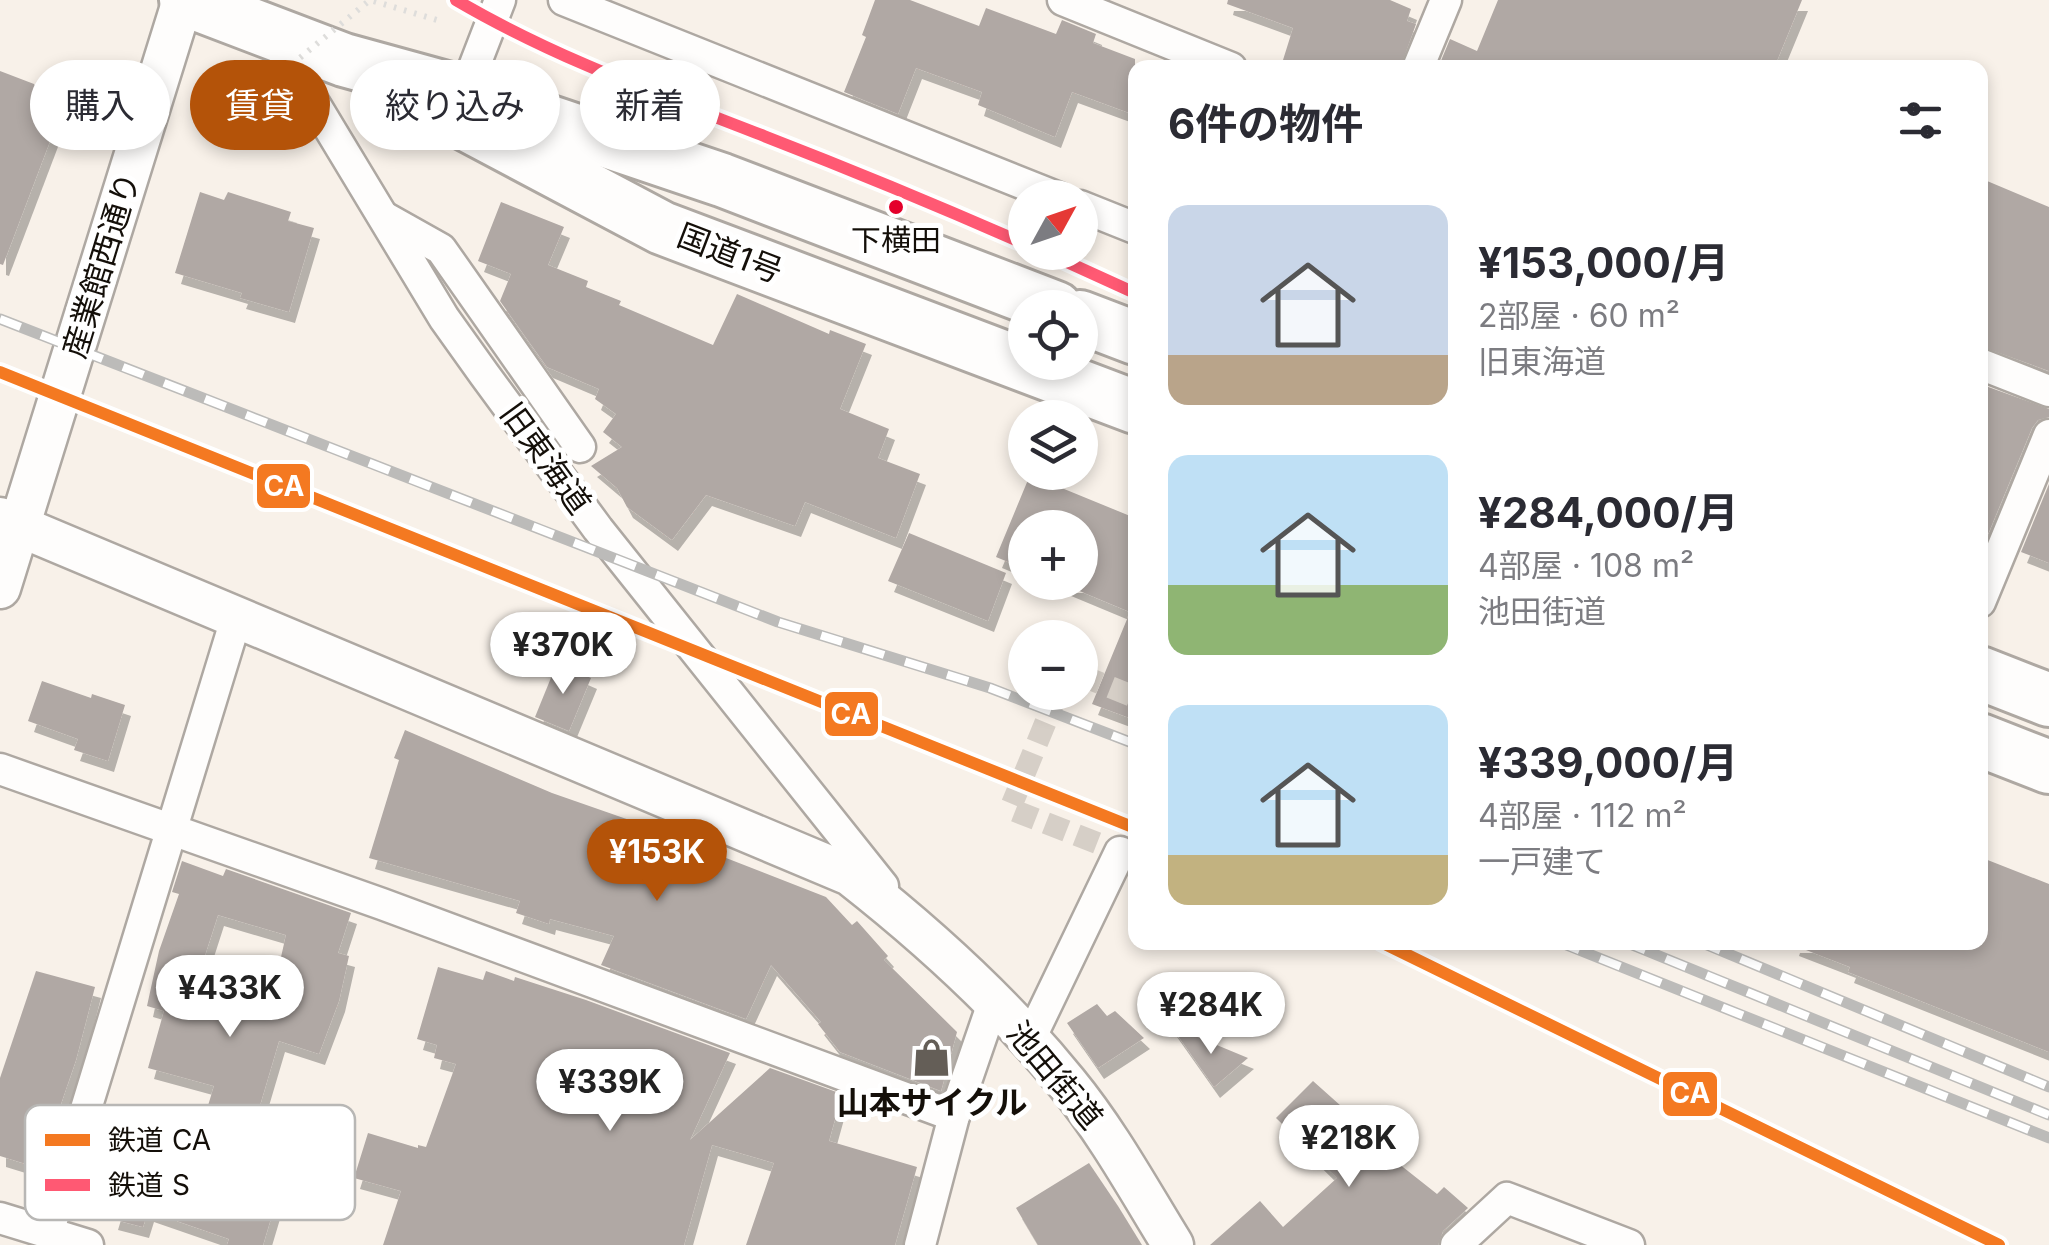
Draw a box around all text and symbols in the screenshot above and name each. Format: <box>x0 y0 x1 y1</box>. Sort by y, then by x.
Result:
chip: 購入 <box>30 60 170 150</box>
chip: 賃貸 <box>190 60 330 150</box>
chip: 絞り込み <box>350 60 560 150</box>
chip: 新着 <box>580 60 720 150</box>
icon: filters <box>1893 93 1948 148</box>
text: 6件の物件 <box>1168 98 1363 149</box>
street label: 産業館西通り <box>54 167 148 363</box>
north arrow <box>1008 180 1098 270</box>
map controls <box>1008 180 1098 710</box>
marker: 下横田 <box>886 197 906 217</box>
street label: 国道1号 <box>672 215 788 291</box>
place label: 下横田 <box>851 222 941 258</box>
text: ¥153,000/月 <box>1478 237 1729 288</box>
icon: home <box>1248 245 1368 365</box>
button: locate <box>1008 290 1098 380</box>
text: 2部屋 · 60 m² <box>1478 296 1680 335</box>
text: 旧東海道 <box>1478 342 1606 381</box>
street label: 旧東海道 <box>493 395 599 521</box>
button: layers <box>1008 400 1098 490</box>
line badge: CA <box>255 462 312 510</box>
text: CA <box>264 469 305 503</box>
text: ¥284,000/月 <box>1478 487 1739 538</box>
icon: home <box>1248 495 1368 615</box>
button: + <box>1008 510 1098 600</box>
text: 4部屋 · 108 m² <box>1478 546 1694 585</box>
text: 池田街道 <box>1478 592 1606 631</box>
pin: ¥370K <box>493 612 633 697</box>
button: − <box>1008 620 1098 710</box>
text: ¥370K <box>512 625 614 664</box>
line badge: CA <box>823 690 880 738</box>
text: CA <box>831 697 872 731</box>
text: ¥339,000/月 <box>1478 737 1738 788</box>
icon: home <box>1248 745 1368 865</box>
text: 4部屋 · 112 m² <box>1478 796 1687 835</box>
pin: ¥153K <box>587 819 727 904</box>
text: ¥153K <box>609 832 705 871</box>
text: 一戸建て <box>1478 842 1606 881</box>
pin: ¥433K <box>160 955 300 1040</box>
text: ¥433K <box>178 968 282 1007</box>
pin: ¥284K <box>1141 972 1281 1057</box>
text: ¥284K <box>1159 985 1263 1024</box>
street label: 池田街道 <box>999 1013 1111 1137</box>
shop icon: 山本サイクル <box>911 1036 953 1078</box>
pin: ¥339K <box>540 1049 680 1134</box>
text: ¥339K <box>558 1062 662 1101</box>
line badge: CA <box>1661 1070 1719 1118</box>
text: CA <box>1670 1076 1711 1110</box>
place label: 山本サイクル <box>837 1083 1027 1122</box>
legend <box>25 1105 355 1220</box>
pin: ¥218K <box>1279 1105 1419 1190</box>
text: ¥218K <box>1301 1118 1397 1157</box>
text: 鉄道 CA <box>108 1123 211 1157</box>
text: 鉄道 S <box>108 1168 190 1202</box>

